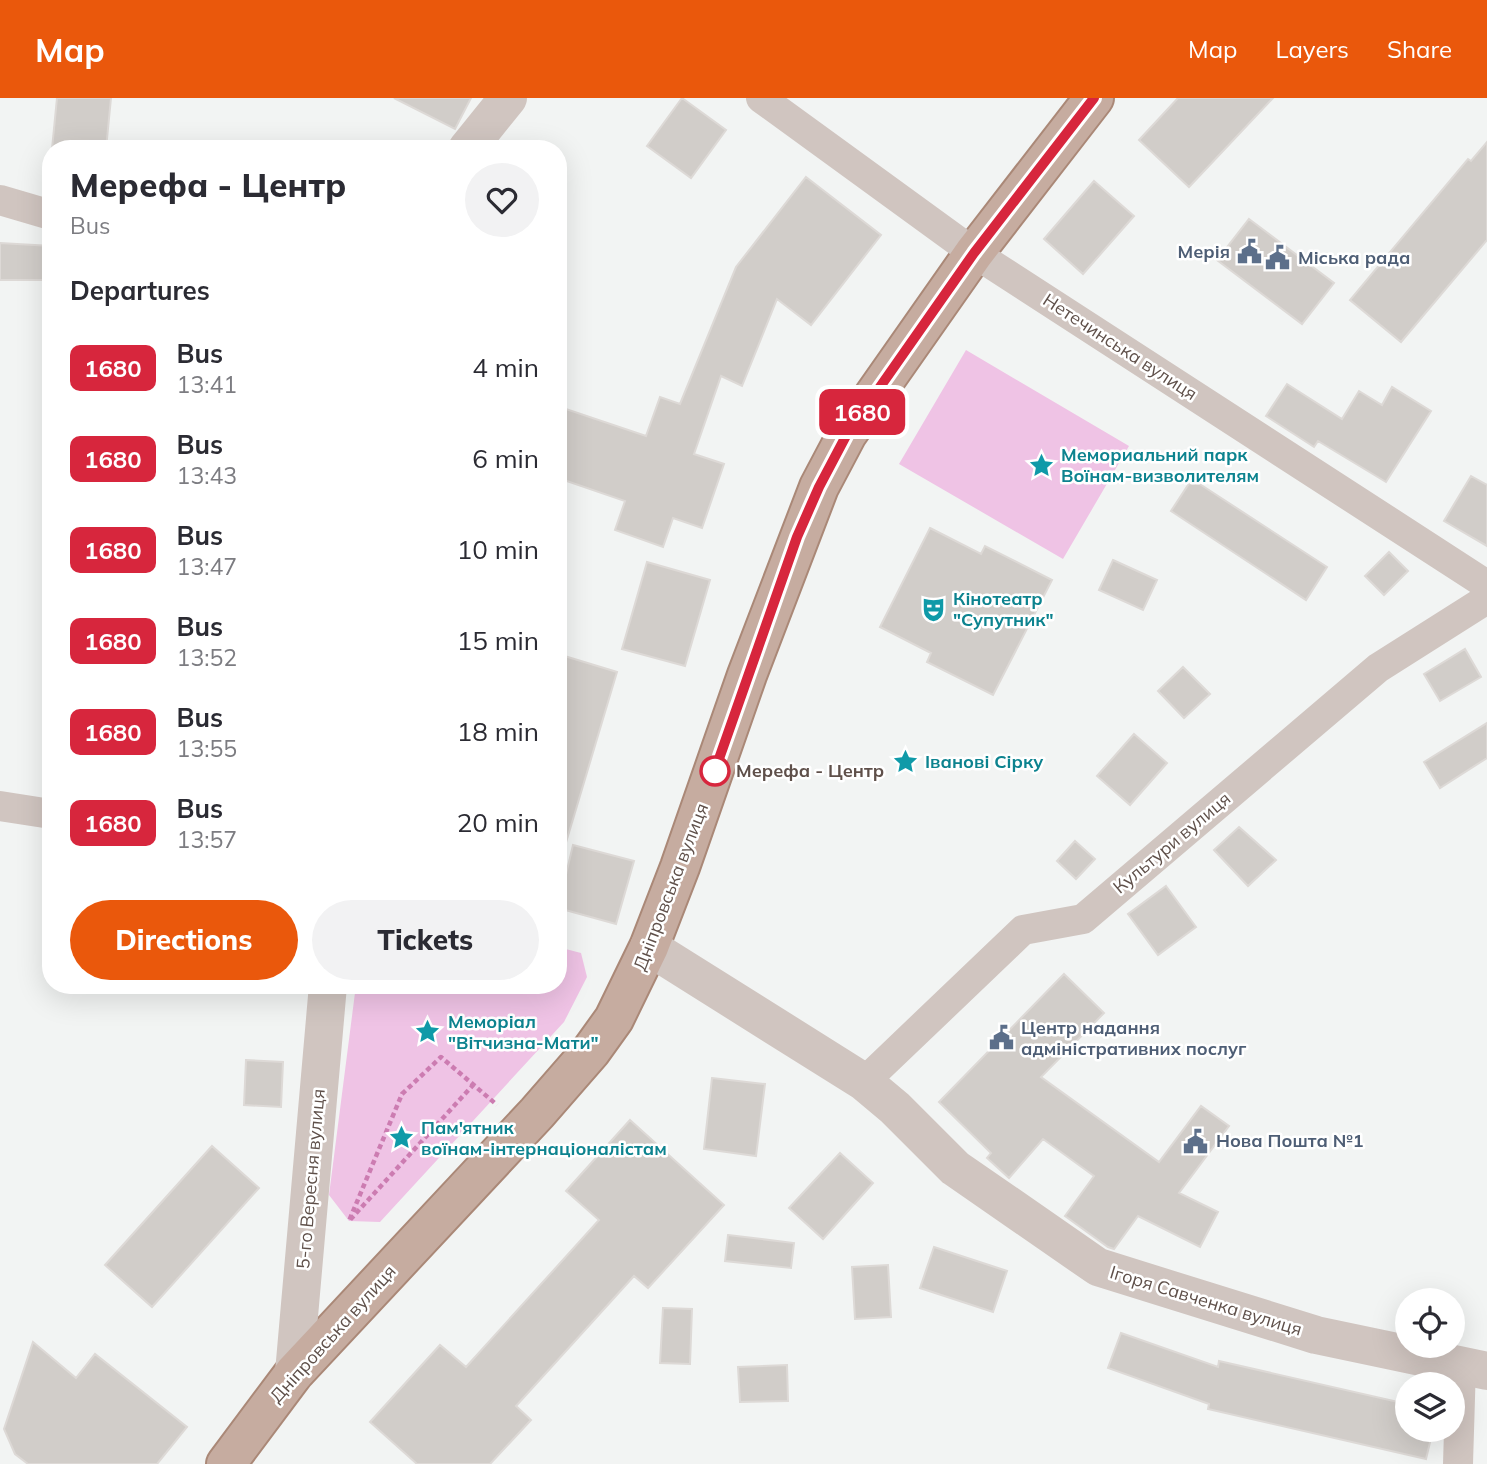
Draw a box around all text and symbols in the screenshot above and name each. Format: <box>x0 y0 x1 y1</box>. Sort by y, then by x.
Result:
text: Map <box>35 29 105 70</box>
text: Map <box>1188 34 1237 64</box>
text: Layers <box>1275 34 1349 64</box>
text: Share <box>1387 34 1452 64</box>
button: heart <box>465 163 539 237</box>
text: Мерефа - Центр <box>70 164 346 205</box>
text: Bus <box>70 211 110 240</box>
public building icon: Мерія <box>1236 238 1264 266</box>
place label: Мерія <box>1178 240 1230 263</box>
public building icon: Міська рада <box>1264 244 1292 272</box>
place label: Міська рада <box>1298 246 1410 269</box>
text: Departures <box>70 274 210 307</box>
street label: Нетечинська вулиця <box>1039 288 1202 405</box>
text: Bus <box>177 337 223 370</box>
text: 4 min <box>472 351 539 384</box>
text: 1680 <box>84 353 142 383</box>
text: 13:41 <box>177 370 237 399</box>
line badge: 1680 <box>813 389 911 435</box>
text: 1680 <box>833 397 891 427</box>
text: Bus <box>177 428 223 461</box>
text: 6 min <box>472 442 539 475</box>
place label: Мемориальний парк Воїнам-визволителям <box>1061 443 1259 487</box>
text: 1680 <box>84 444 142 474</box>
place icon: Мемориальний парк Воїнам-визволителям <box>1027 451 1055 479</box>
text: 13:43 <box>177 461 237 490</box>
text: Bus <box>177 519 223 552</box>
text: 10 min <box>457 533 539 566</box>
text: 1680 <box>84 535 142 565</box>
text: 13:47 <box>177 552 237 581</box>
place label: Кінотеатр "Супутник" <box>953 587 1054 631</box>
theatre icon: Кінотеатр "Супутник" <box>919 595 947 623</box>
text: Bus <box>177 610 223 643</box>
text: 15 min <box>457 624 539 657</box>
text: 1680 <box>84 626 142 656</box>
text: 13:52 <box>177 643 237 672</box>
text: Bus <box>177 701 223 734</box>
text: 18 min <box>457 715 539 748</box>
text: 1680 <box>84 717 142 747</box>
text: 13:55 <box>177 734 237 763</box>
place icon: Іванові Сірку <box>891 748 919 776</box>
place label: Іванові Сірку <box>925 750 1043 773</box>
marker: Мерефа - Центр <box>700 756 730 786</box>
place label: Мерефа - Центр <box>736 759 884 782</box>
street label: Культури вулиця <box>1108 787 1235 898</box>
text: Bus <box>177 792 223 825</box>
street label: Дніпровська вулиця <box>628 800 713 974</box>
text: 20 min <box>457 806 539 839</box>
text: 1680 <box>84 808 142 838</box>
text: 13:57 <box>177 825 237 854</box>
button: Directions <box>70 900 298 980</box>
button: Tickets <box>312 900 539 980</box>
place label: Меморіал "Вітчизна-Мати" <box>448 1010 599 1054</box>
place label: Центр надання адміністративних послуг <box>1021 1016 1247 1060</box>
place icon: Меморіал "Вітчизна-Мати" <box>414 1018 442 1046</box>
public building icon: Центр надання адміністративних послуг <box>987 1024 1015 1052</box>
street label: 5-го Вересня вулиця <box>291 1088 330 1270</box>
place label: Пам'ятник воїнам-інтернаціоналістам <box>421 1116 667 1160</box>
place icon: Пам'ятник воїнам-інтернаціоналістам <box>387 1124 415 1152</box>
public building icon: Нова Пошта №1 <box>1182 1127 1210 1155</box>
place label: Нова Пошта №1 <box>1216 1129 1364 1152</box>
street label: Дніпровська вулиця <box>265 1260 401 1407</box>
street label: Ігоря Савченка вулиця <box>1107 1260 1305 1341</box>
map controls <box>1395 1288 1465 1442</box>
button: locate <box>1395 1288 1465 1358</box>
button: layers <box>1395 1372 1465 1442</box>

